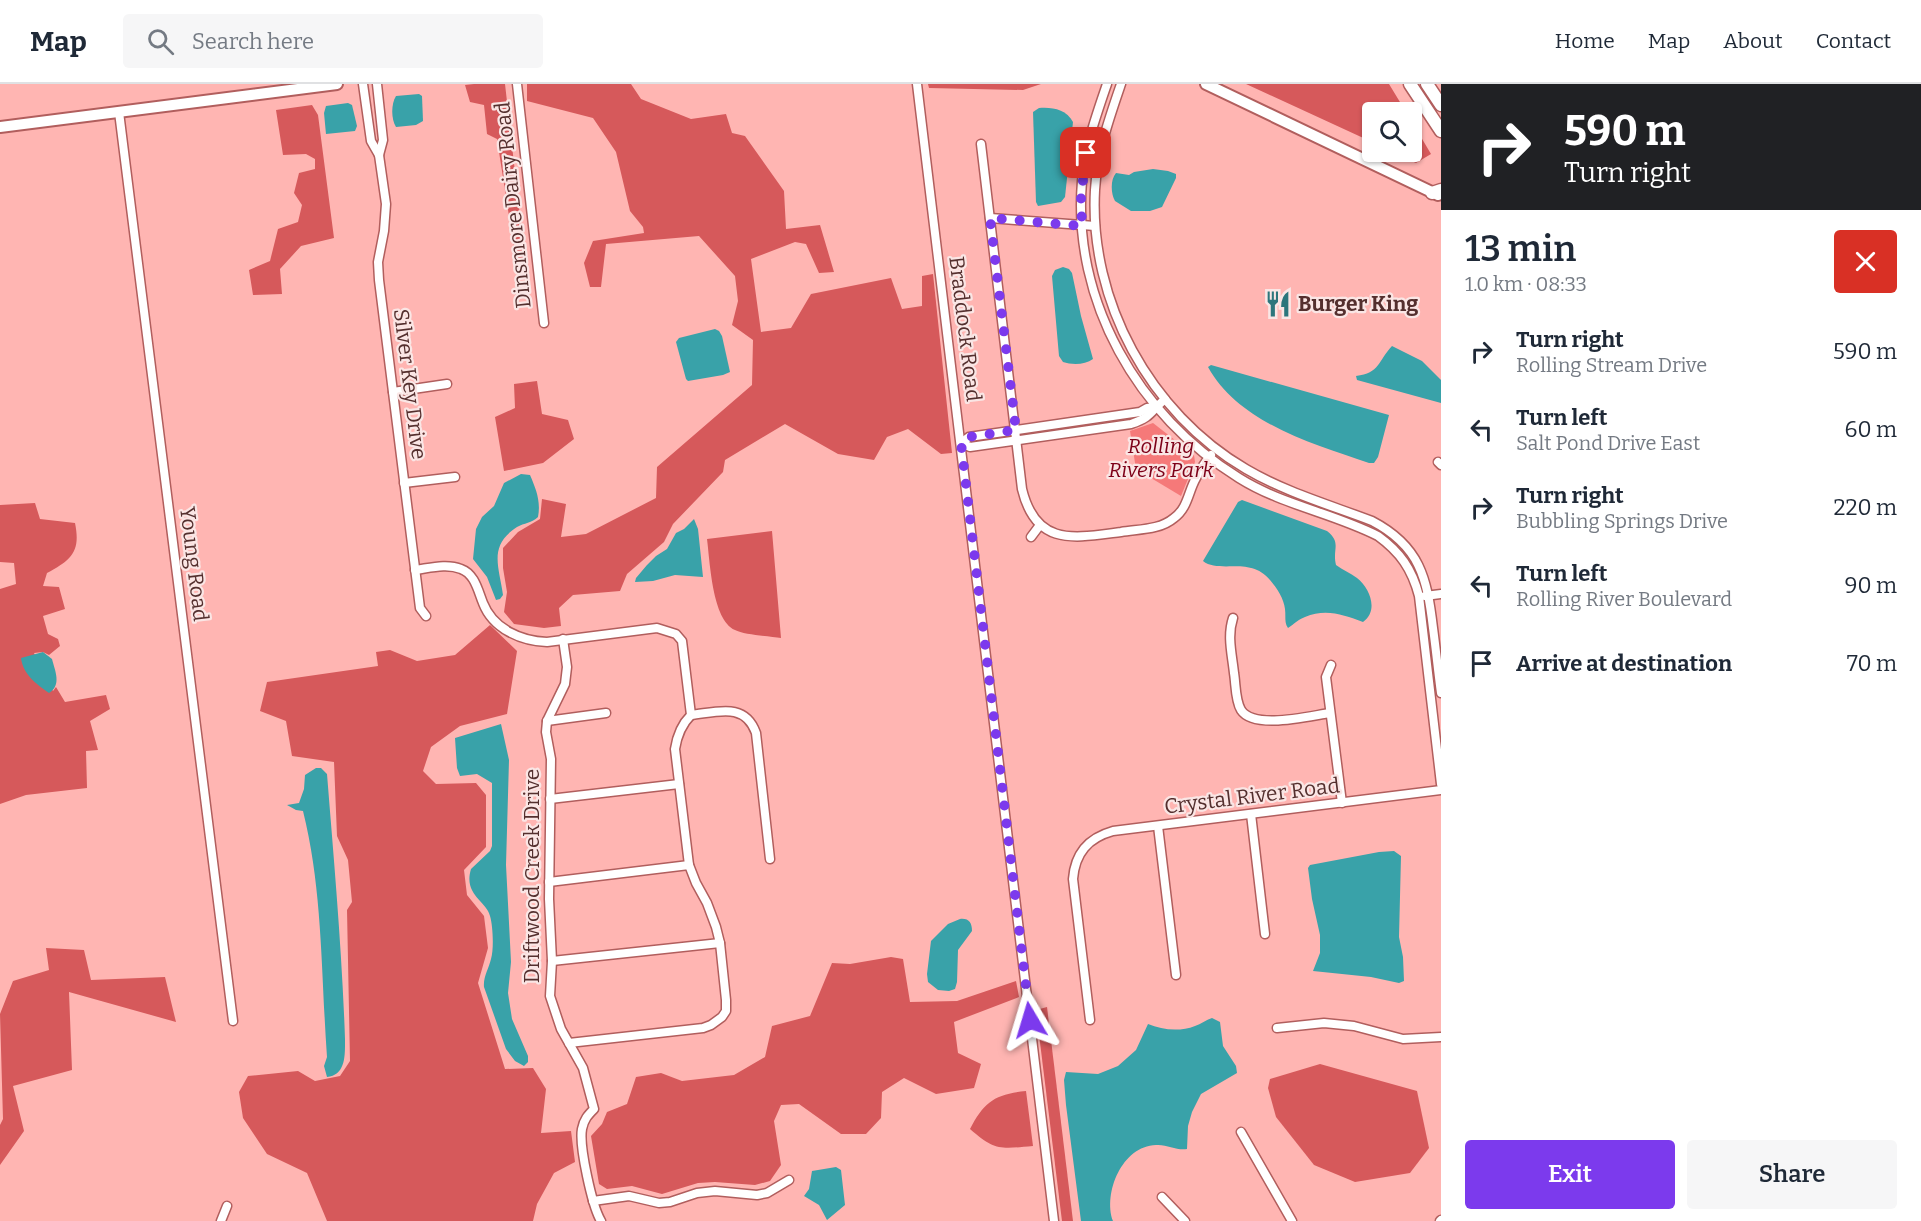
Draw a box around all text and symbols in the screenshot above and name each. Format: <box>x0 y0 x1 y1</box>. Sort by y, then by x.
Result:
search box <box>123 14 543 68</box>
text: Map <box>30 25 87 58</box>
icon: search <box>144 25 177 58</box>
text: Search here <box>192 28 314 55</box>
text: Home <box>1555 28 1615 54</box>
text: Map <box>1648 28 1690 54</box>
text: About <box>1723 28 1783 54</box>
text: Contact <box>1816 28 1891 54</box>
street label: Dinsmore Dairy Road <box>489 100 537 310</box>
map controls <box>1362 102 1422 162</box>
button: search <box>1362 102 1422 162</box>
text: 590 m <box>1564 106 1686 156</box>
icon: right <box>1465 108 1543 186</box>
pin <box>1060 127 1111 178</box>
icon: arrive <box>1069 136 1102 169</box>
text: Turn right <box>1564 157 1691 189</box>
text: 13 min <box>1465 227 1576 271</box>
button: close <box>1834 230 1897 293</box>
street label: Braddock Road <box>943 255 987 403</box>
text: 1.0 km · 08:33 <box>1465 272 1587 296</box>
restaurant icon: Burger King <box>1263 289 1293 319</box>
place label: Burger King <box>1298 291 1418 317</box>
street label: Silver Key Drive <box>388 307 432 461</box>
text: Turn right <box>1516 326 1624 353</box>
icon: right <box>1465 335 1498 368</box>
text: 590 m <box>1833 338 1897 365</box>
text: Rolling Stream Drive <box>1516 353 1707 377</box>
text: Turn left <box>1516 404 1608 431</box>
icon: left <box>1465 413 1498 446</box>
text: 60 m <box>1845 416 1897 443</box>
text: Salt Pond Drive East <box>1516 431 1700 455</box>
park label: Rolling Rivers Park <box>1108 433 1214 483</box>
text: Turn right <box>1516 482 1624 509</box>
icon: right <box>1465 491 1498 524</box>
text: 220 m <box>1834 494 1897 521</box>
street label: Young Road <box>174 505 214 623</box>
text: Bubbling Springs Drive <box>1516 509 1728 533</box>
text: Turn left <box>1516 560 1608 587</box>
icon: left <box>1465 569 1498 602</box>
text: 90 m <box>1845 572 1897 599</box>
text: Rolling River Boulevard <box>1516 587 1732 611</box>
icon: arrive <box>1465 647 1498 680</box>
text: Arrive at destination <box>1516 650 1732 677</box>
text: 70 m <box>1847 650 1897 677</box>
street label: Driftwood Creek Drive <box>519 769 545 983</box>
street label: Crystal River Road <box>1163 772 1341 820</box>
position arrow <box>998 988 1062 1052</box>
button: Exit <box>1465 1140 1675 1209</box>
button: Share <box>1687 1140 1897 1209</box>

